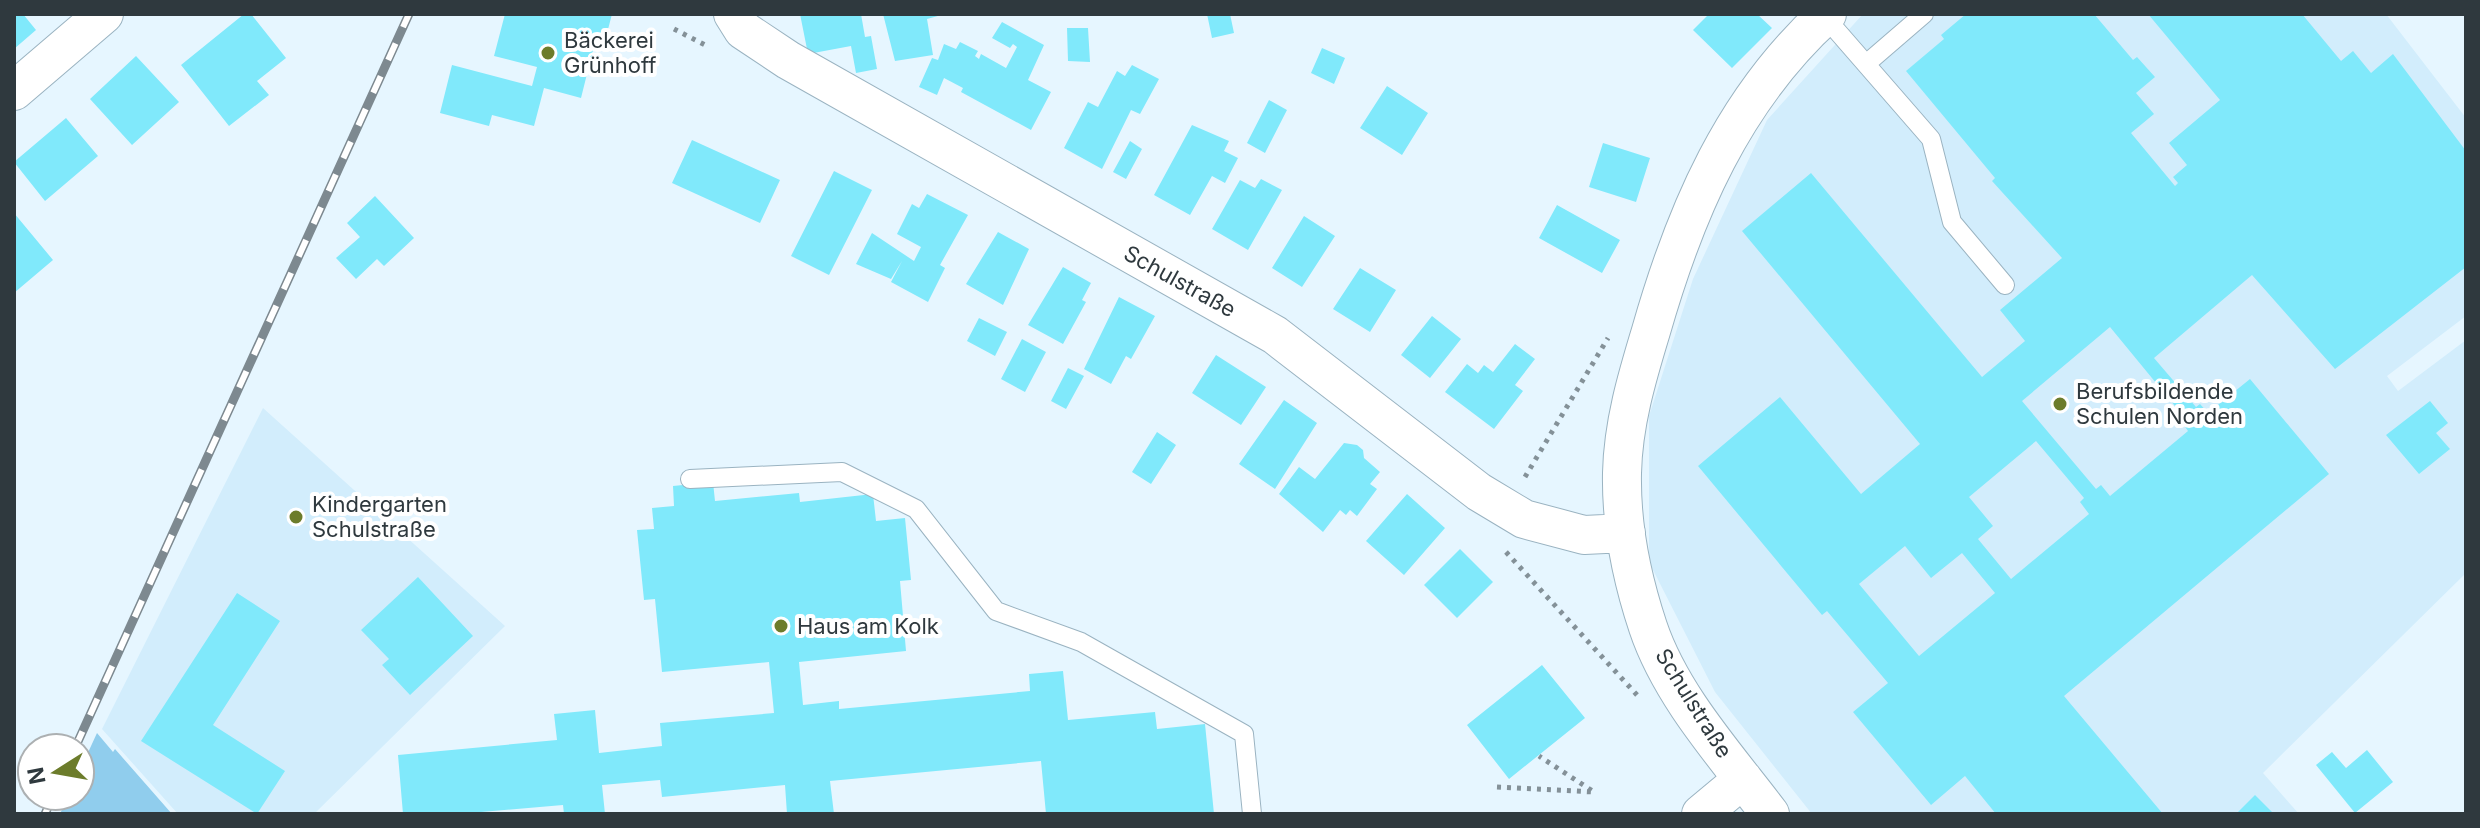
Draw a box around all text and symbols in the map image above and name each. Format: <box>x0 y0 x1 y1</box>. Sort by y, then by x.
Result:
place label: Bäckerei Grünhoff <box>564 27 656 78</box>
marker: Bäckerei Grünhoff <box>539 44 557 62</box>
street label: Schulstraße <box>1120 240 1240 322</box>
place label: Berufsbildende Schulen Norden <box>2076 378 2243 429</box>
marker: Berufsbildende Schulen Norden <box>2051 395 2069 413</box>
place label: Kindergarten Schulstraße <box>312 491 447 542</box>
marker: Kindergarten Schulstraße <box>287 508 305 526</box>
place label: Haus am Kolk <box>797 613 939 639</box>
marker: Haus am Kolk <box>772 617 790 635</box>
street label: Schulstraße <box>1650 644 1738 762</box>
north arrow <box>16 732 96 812</box>
text: N <box>22 765 51 787</box>

